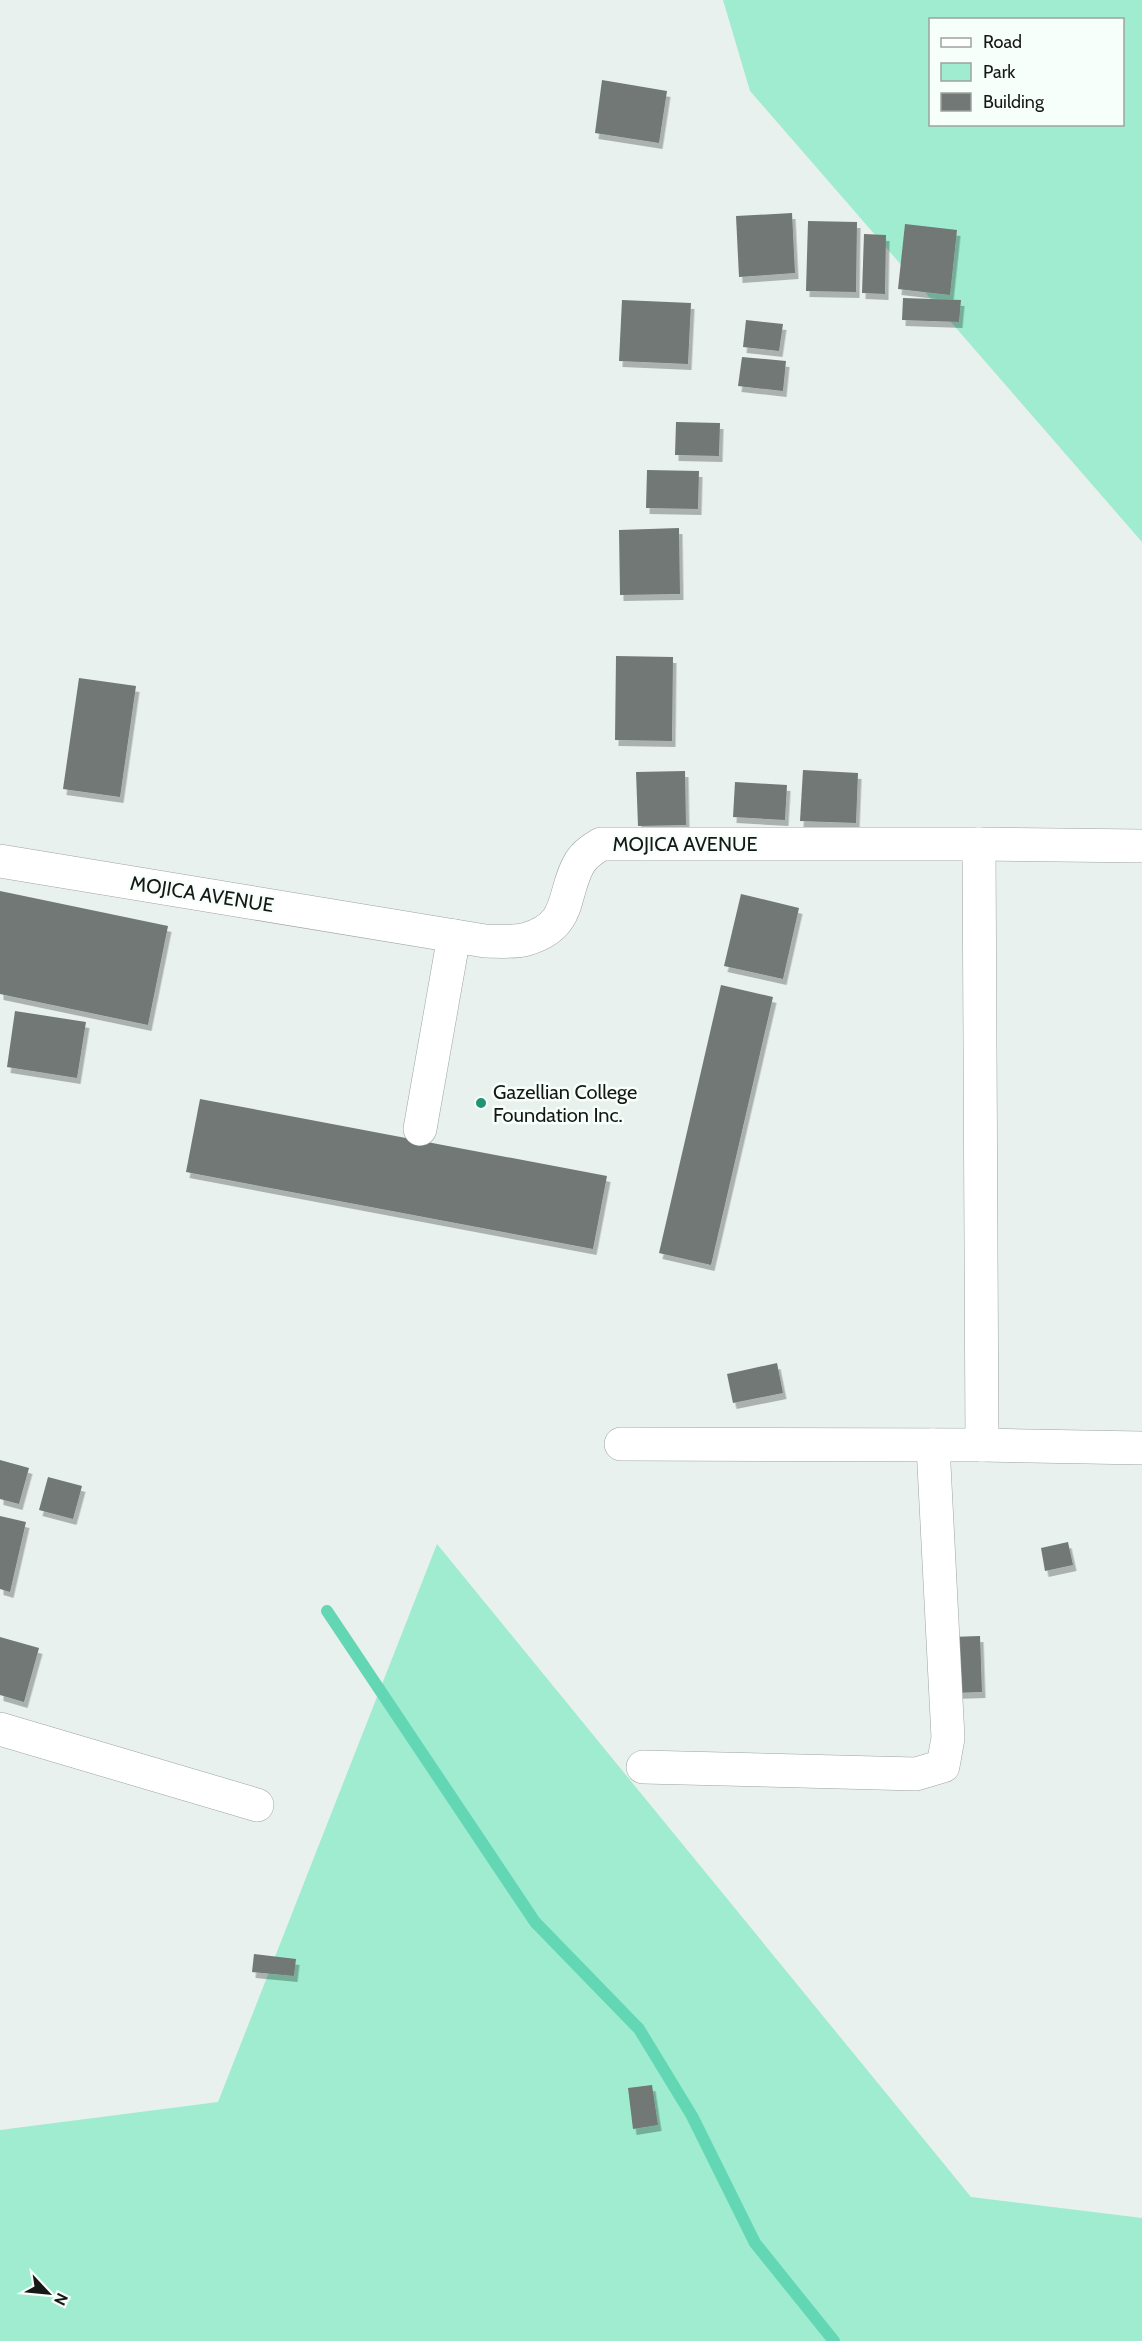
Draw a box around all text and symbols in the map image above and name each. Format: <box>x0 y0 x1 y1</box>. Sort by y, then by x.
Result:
legend <box>929 18 1124 126</box>
text: Road <box>983 31 1022 53</box>
text: Park <box>983 61 1016 83</box>
text: Building <box>983 91 1045 113</box>
street label: MOJICA AVENUE <box>612 832 758 856</box>
street label: MOJICA AVENUE <box>128 871 276 917</box>
place label: Gazellian College Foundation Inc. <box>493 1080 637 1127</box>
marker: Gazellian College Foundation Inc. <box>474 1096 488 1110</box>
north arrow <box>18 2263 78 2323</box>
text: N <box>50 2290 72 2309</box>

